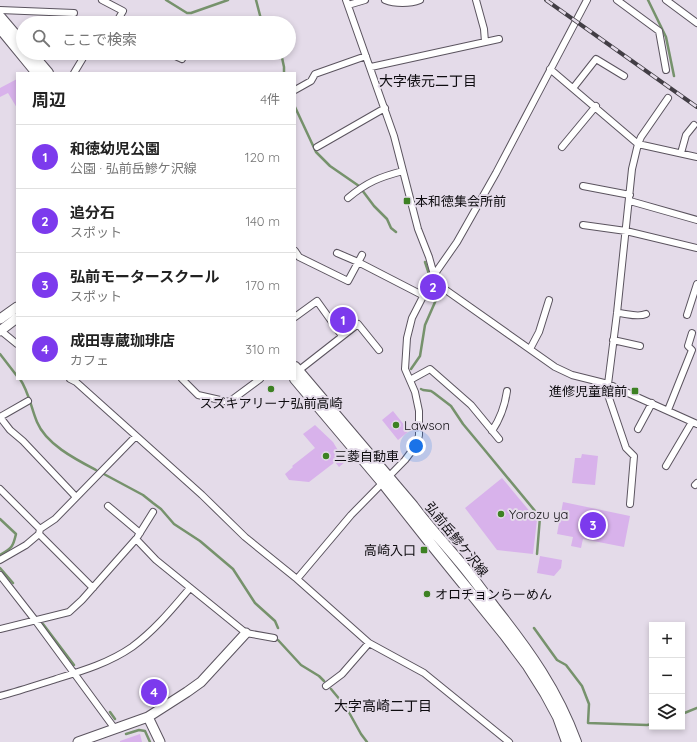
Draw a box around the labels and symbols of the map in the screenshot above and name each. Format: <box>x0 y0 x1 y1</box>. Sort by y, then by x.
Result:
district label: 大字俵元二丁目 <box>379 72 477 90</box>
place label: 本和徳集会所前 <box>415 193 506 209</box>
marker: 本和徳集会所前 <box>402 196 412 206</box>
pin: 2 <box>420 272 446 302</box>
pin: 1 <box>330 305 356 335</box>
place label: 進修児童館前 <box>549 383 627 399</box>
marker: スズキアリーナ弘前高崎 <box>266 384 276 394</box>
marker: 進修児童館前 <box>630 386 640 396</box>
place label: スズキアリーナ弘前高崎 <box>199 395 343 411</box>
place label: Lawson <box>404 417 450 433</box>
marker: Lawson <box>391 420 401 430</box>
your location <box>406 436 426 456</box>
place label: 三菱自動車 <box>334 448 399 464</box>
marker: 三菱自動車 <box>321 451 331 461</box>
street label: 弘前岳鰺ケ沢線 <box>422 499 492 579</box>
place label: Yorozu ya <box>509 506 568 522</box>
marker: Yorozu ya <box>496 509 506 519</box>
pin: 3 <box>580 510 606 540</box>
place label: 高崎入口 <box>364 542 416 558</box>
marker: 高崎入口 <box>419 545 429 555</box>
place label: オロチョンらーめん <box>435 586 552 602</box>
marker: オロチョンらーめん <box>422 589 432 599</box>
pin: 4 <box>141 677 167 707</box>
district label: 大字高崎二丁目 <box>334 697 432 715</box>

